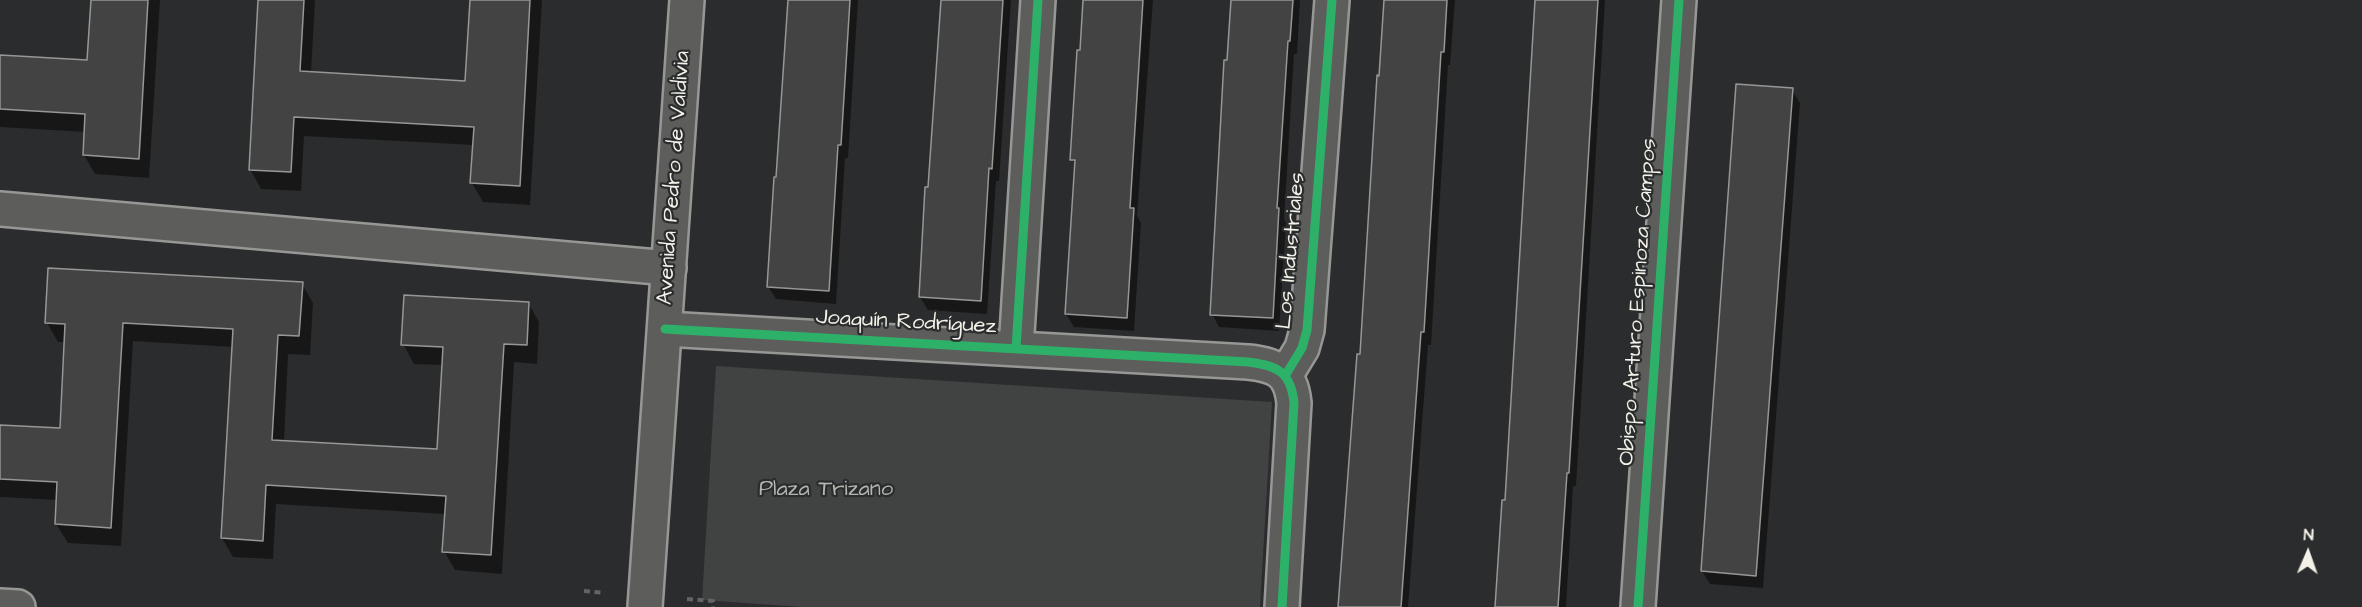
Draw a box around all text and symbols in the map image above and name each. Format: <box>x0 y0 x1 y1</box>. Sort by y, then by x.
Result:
street label: Avenida Pedro de Valdivia <box>653 50 697 306</box>
street label: Obispo Arturo Espinoza Campos <box>1614 137 1664 467</box>
street label: Los Industriales <box>1272 172 1312 330</box>
street label: Joaquín Rodríguez <box>815 305 997 341</box>
park label: Plaza Trizano <box>759 477 893 503</box>
north arrow <box>2278 523 2338 583</box>
text: N <box>2303 524 2314 546</box>

